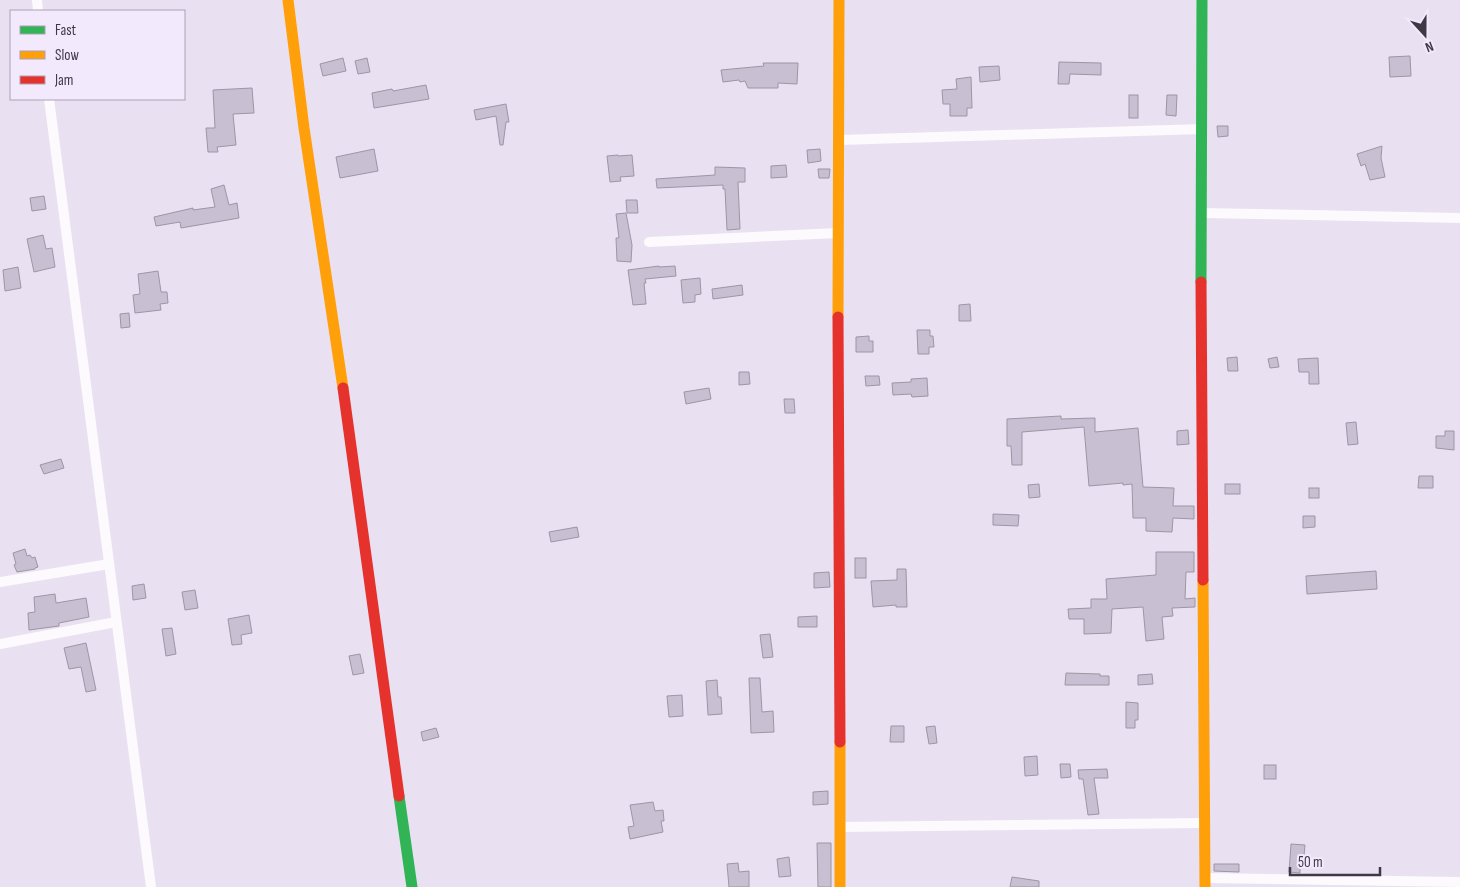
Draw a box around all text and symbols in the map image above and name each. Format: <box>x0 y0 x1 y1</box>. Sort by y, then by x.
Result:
legend <box>10 10 185 100</box>
north arrow <box>1400 10 1450 60</box>
text: Fast <box>55 21 77 40</box>
text: N <box>1423 37 1436 56</box>
text: Slow <box>55 46 79 65</box>
text: Jam <box>54 71 73 90</box>
scale bar <box>1290 844 1380 876</box>
text: 50 m <box>1298 853 1323 872</box>

